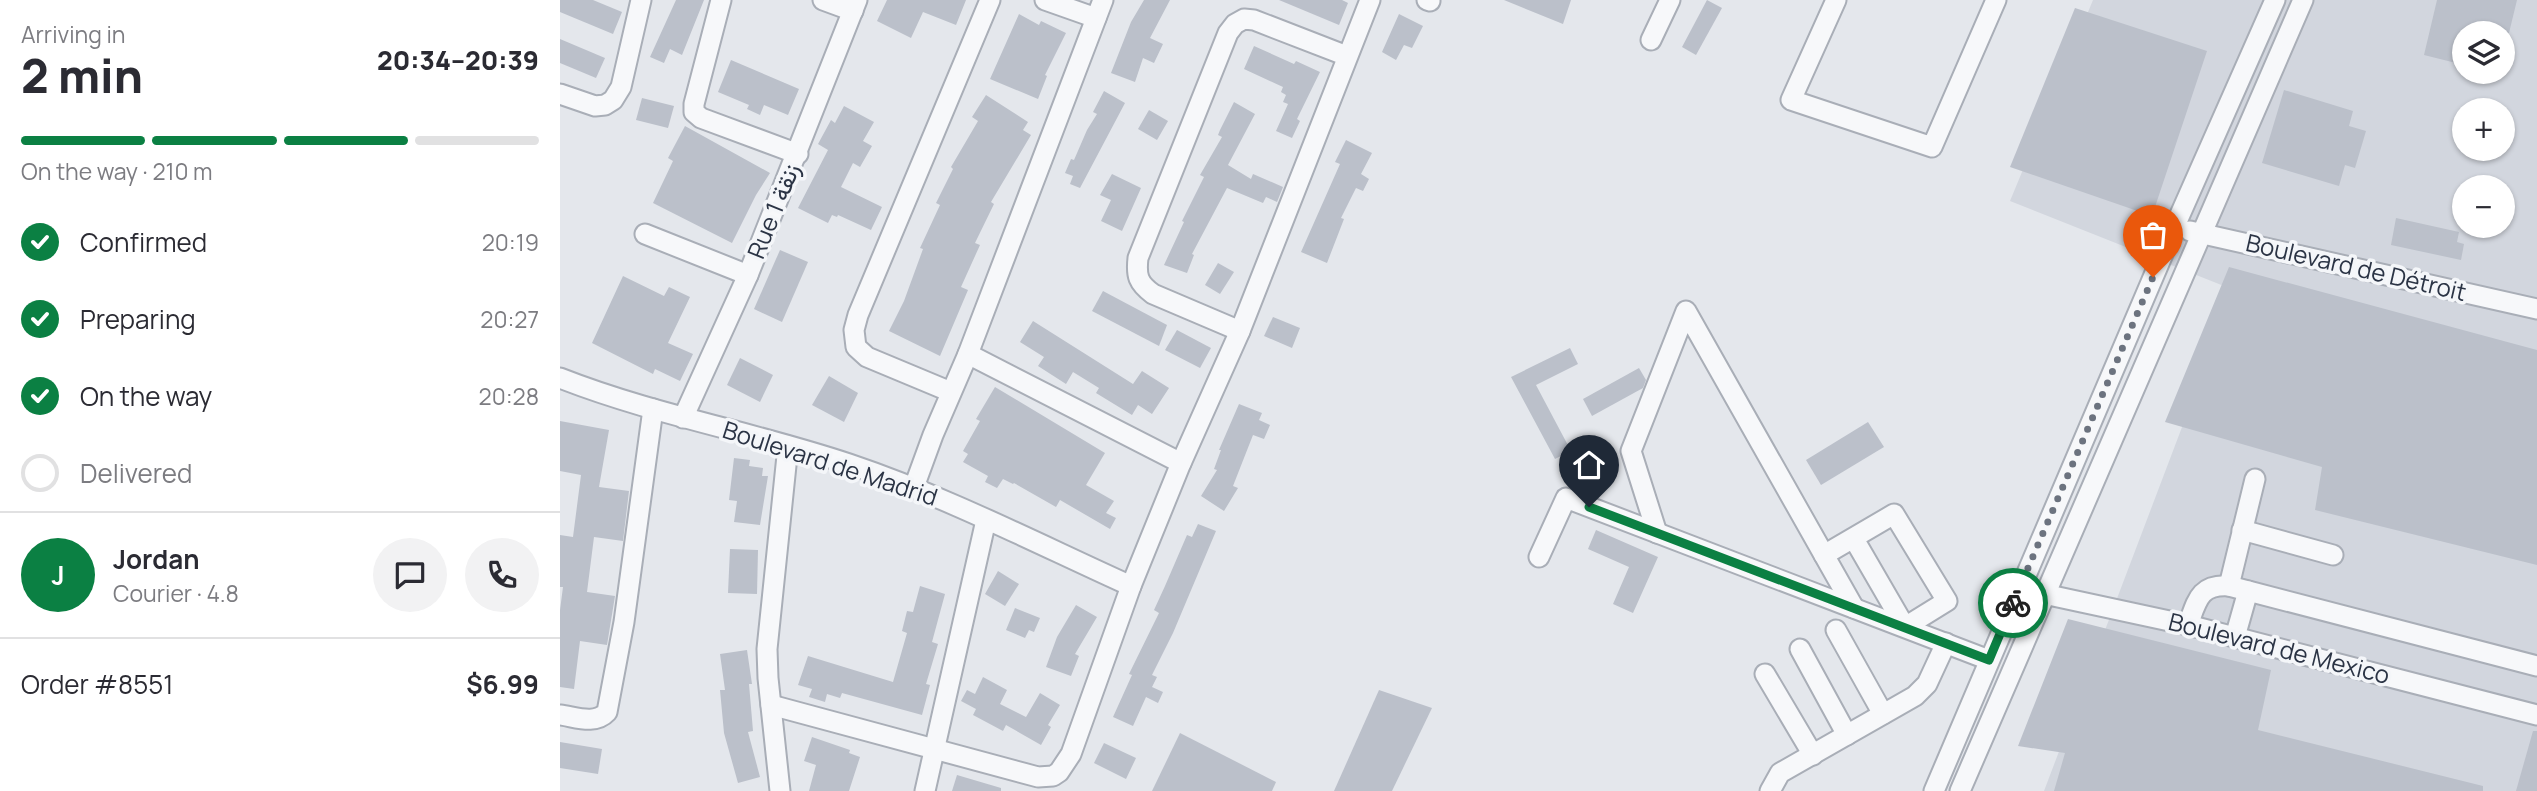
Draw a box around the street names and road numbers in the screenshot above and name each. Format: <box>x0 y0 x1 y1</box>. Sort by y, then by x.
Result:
street label: Rue 1 زنقة <box>739 158 807 263</box>
street label: Boulevard de Détroit <box>2243 225 2470 308</box>
street label: Boulevard de Madrid <box>719 412 942 513</box>
street label: Boulevard de Mexico <box>2165 604 2393 691</box>

